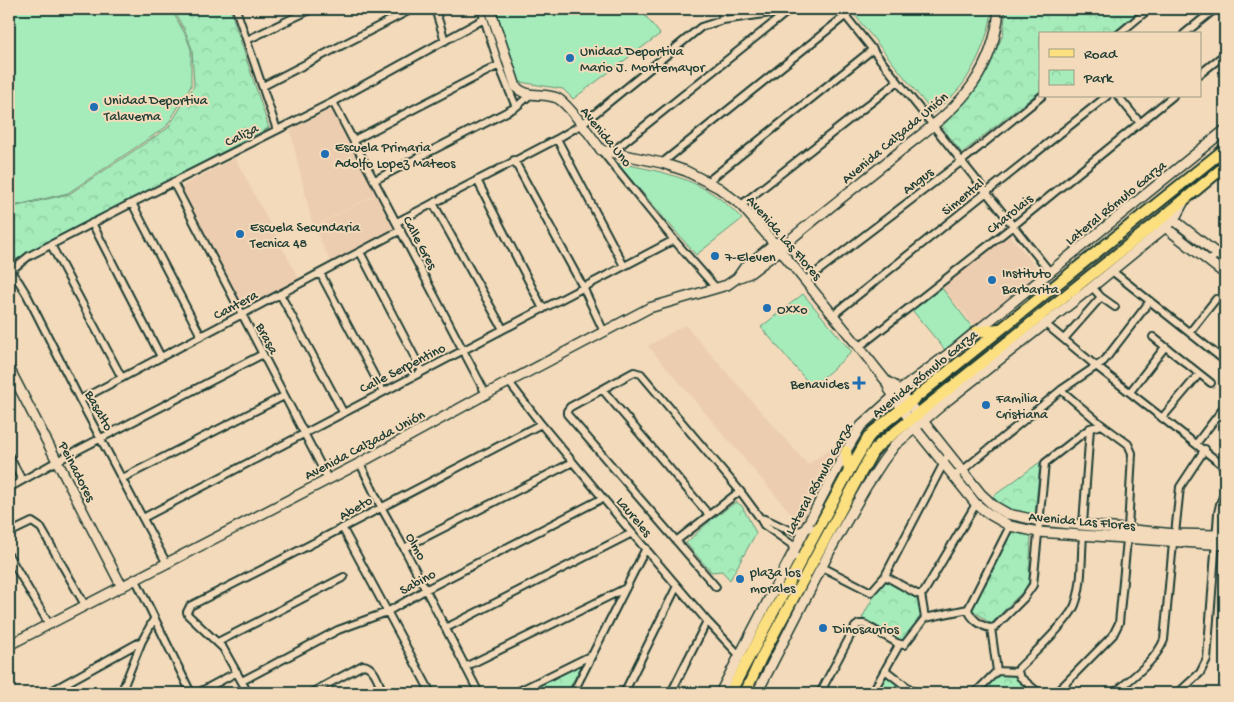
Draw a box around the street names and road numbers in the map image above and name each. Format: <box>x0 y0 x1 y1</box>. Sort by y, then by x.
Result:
street label: Avenida Calzada Unión <box>839 89 953 188</box>
street label: Avenida Uno <box>576 104 635 171</box>
street label: Caliza <box>222 120 263 152</box>
street label: Lateral Rómulo Garza <box>1063 157 1172 250</box>
street label: Angus <box>900 164 938 199</box>
street label: Simental <box>939 176 988 220</box>
street label: Charolais <box>984 191 1038 239</box>
street label: Avenida Las Flores <box>742 193 825 285</box>
street label: Calle Gres <box>398 213 440 274</box>
street label: Cantera <box>211 287 262 325</box>
street label: Brasa <box>250 320 282 359</box>
street label: Avenida Rómulo Garza <box>869 326 983 423</box>
street label: Calle Serpentino <box>357 340 449 398</box>
street label: Basalto <box>79 387 116 435</box>
street label: Avenida Calzada Unión <box>302 407 429 485</box>
street label: Lateral Rómulo Garza <box>782 419 859 538</box>
street label: Peinadores <box>53 438 99 506</box>
street label: Abeto <box>336 493 376 525</box>
street label: Laureles <box>611 494 655 542</box>
street label: Avenida Las Flores <box>1028 509 1137 536</box>
street label: Olmo <box>401 531 429 564</box>
street label: Sabino <box>397 566 439 600</box>

